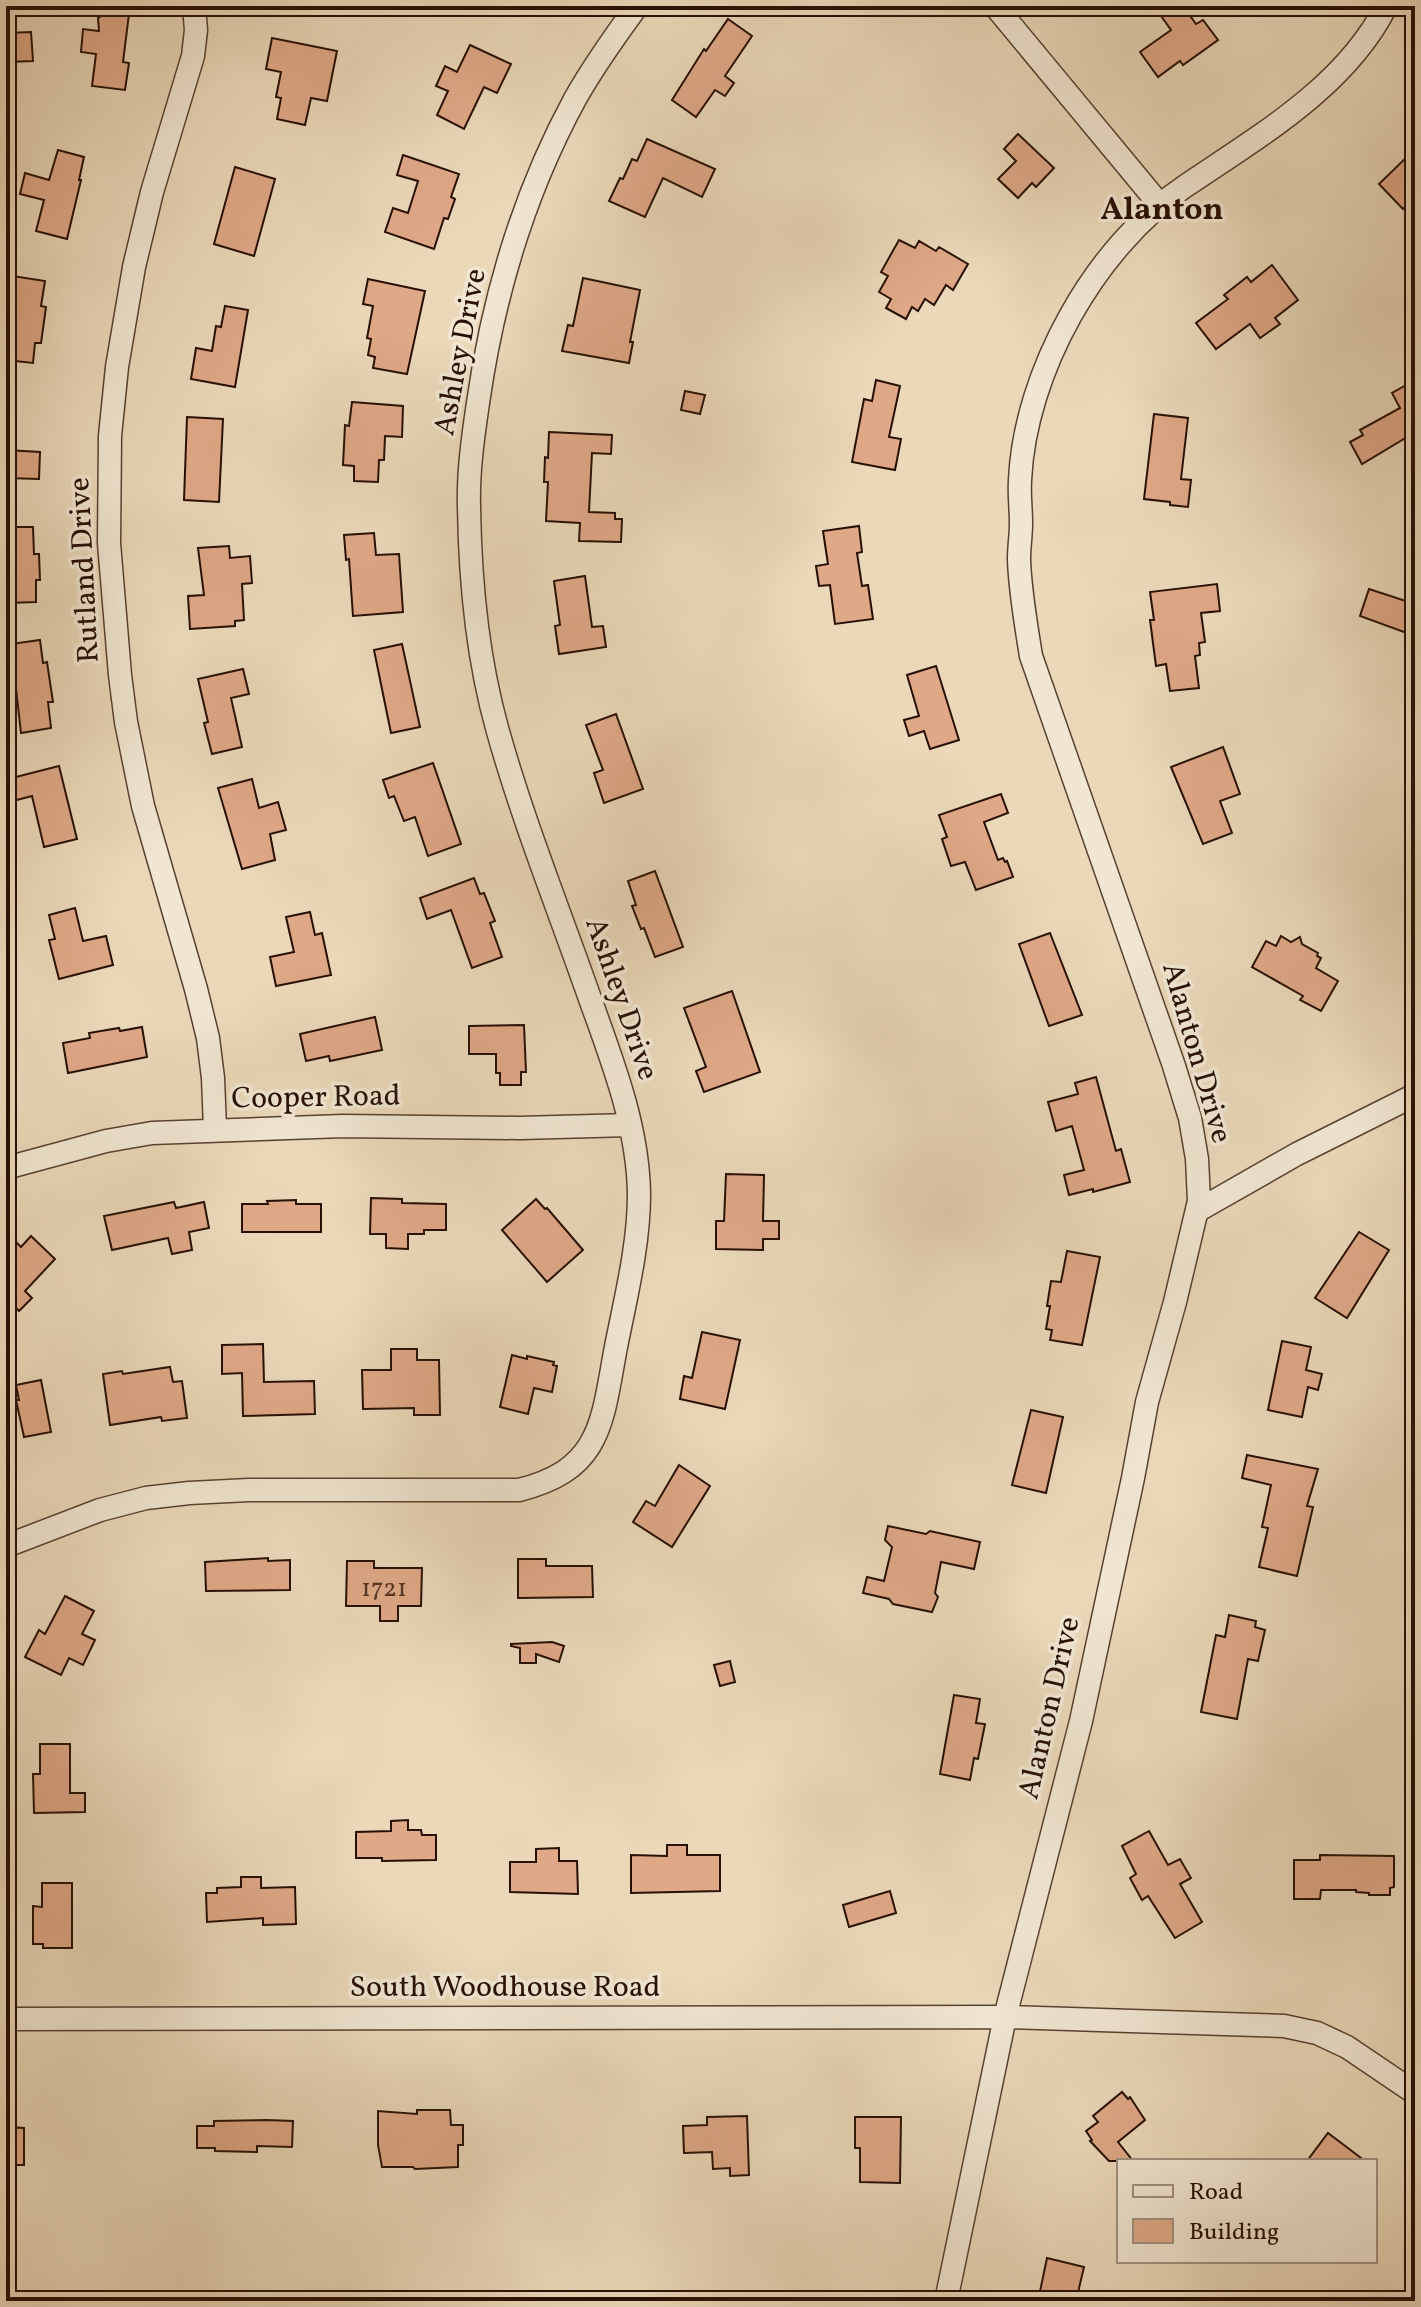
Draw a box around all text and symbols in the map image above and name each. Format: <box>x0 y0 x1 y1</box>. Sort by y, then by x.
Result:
district label: Alanton <box>1100 189 1224 233</box>
street label: Ashley Drive <box>424 265 498 439</box>
street label: Rutland Drive <box>59 476 111 664</box>
street label: Ashley Drive <box>574 912 668 1086</box>
street label: Alanton Drive <box>1150 958 1242 1148</box>
street label: Cooper Road <box>231 1076 401 1120</box>
house number: 1721 <box>361 1571 407 1607</box>
street label: Alanton Drive <box>1009 1613 1091 1803</box>
street label: South Woodhouse Road <box>349 1967 661 2009</box>
legend <box>1117 2159 1377 2263</box>
text: Road <box>1189 2176 1243 2210</box>
text: Building <box>1189 2216 1279 2250</box>

